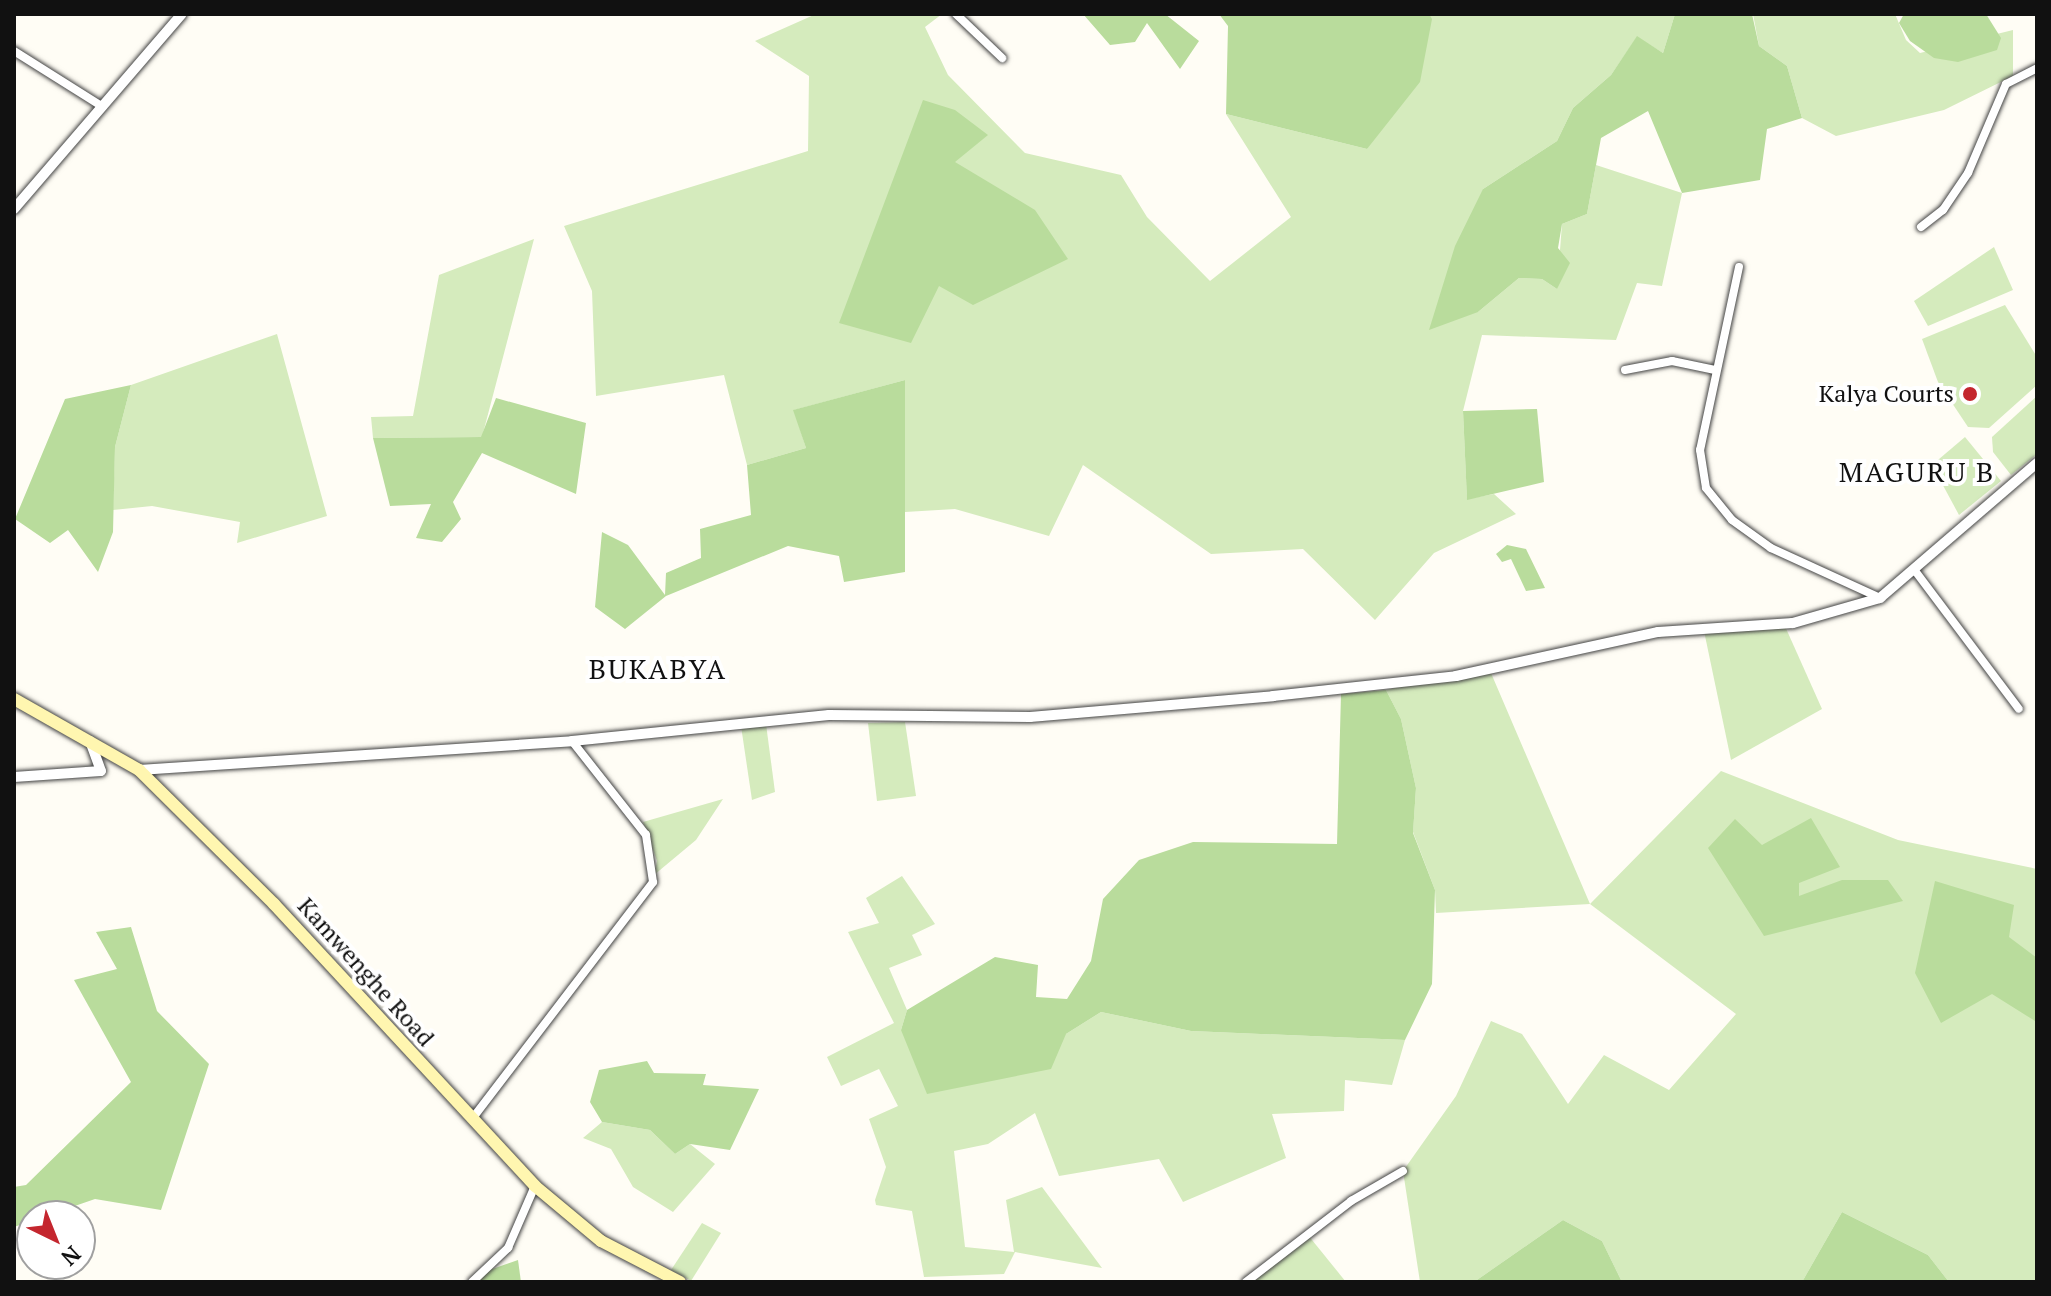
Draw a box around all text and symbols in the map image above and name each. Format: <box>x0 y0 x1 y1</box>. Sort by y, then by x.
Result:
place label: Kalya Courts <box>1819 380 1954 408</box>
marker: Kalya Courts <box>1961 385 1979 403</box>
district label: MAGURU B <box>1839 455 1995 489</box>
district label: BUKABYA <box>589 652 727 686</box>
street label: Kamwenghe Road <box>292 892 440 1052</box>
north arrow <box>16 1200 96 1280</box>
text: N <box>55 1240 87 1273</box>

